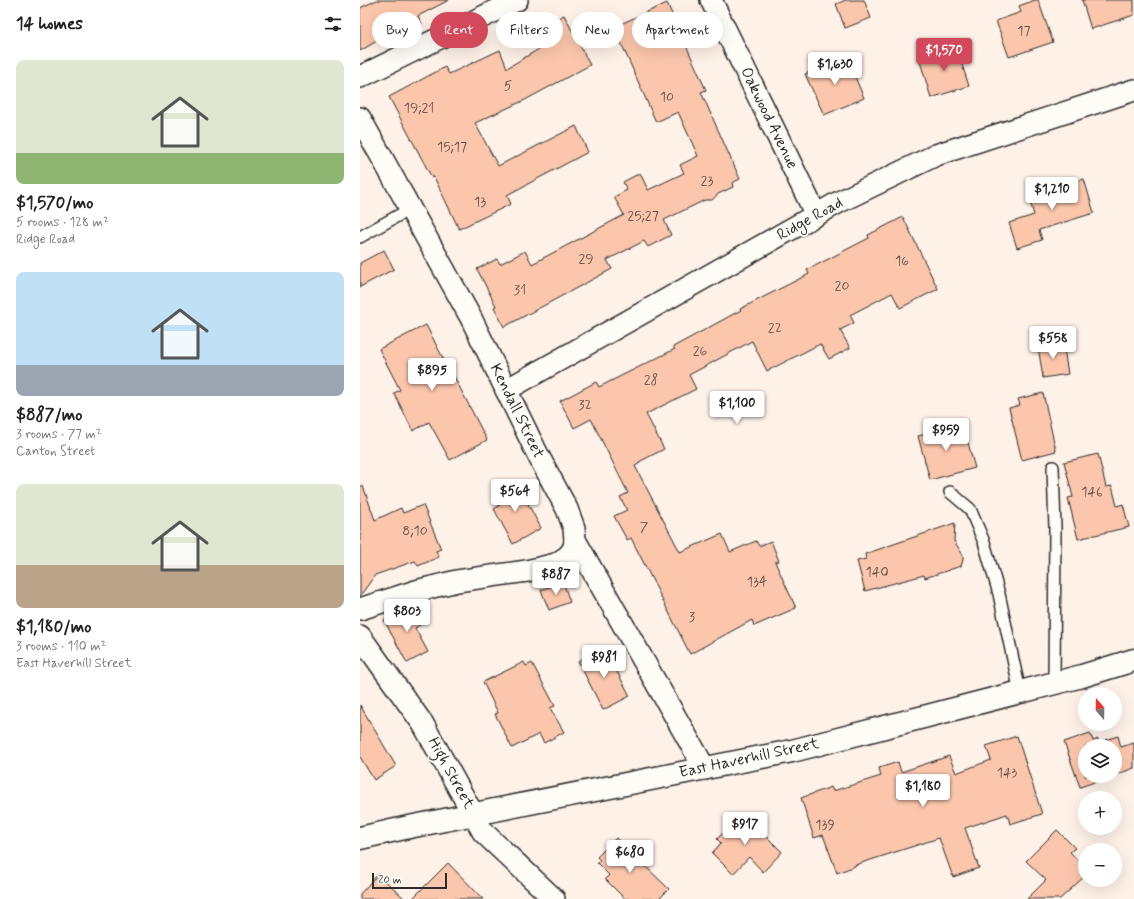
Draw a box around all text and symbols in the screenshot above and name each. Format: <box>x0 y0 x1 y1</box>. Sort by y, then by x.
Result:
chip: Buy <box>372 12 422 48</box>
chip: Rent <box>430 12 488 48</box>
chip: Filters <box>496 12 563 48</box>
chip: New <box>571 12 624 48</box>
chip: Apartment <box>632 12 723 48</box>
text: 14 homes <box>16 13 83 35</box>
icon: filters <box>322 13 344 35</box>
house number: 17 <box>1017 22 1031 40</box>
pin: $1,570 <box>911 38 977 72</box>
text: $1,570 <box>925 42 963 59</box>
pin: $1,630 <box>802 52 868 86</box>
text: $1,630 <box>817 56 853 73</box>
street label: Oakwood Avenue <box>735 64 803 172</box>
house number: 5 <box>504 77 512 95</box>
icon: home <box>144 86 216 158</box>
house number: 10 <box>660 88 674 106</box>
house number: 19;21 <box>404 99 434 117</box>
house number: 15;17 <box>437 138 467 156</box>
house number: 23 <box>701 172 713 190</box>
pin: $1,210 <box>1019 177 1085 211</box>
text: $1,210 <box>1034 181 1070 198</box>
text: $1,570/mo <box>16 192 94 214</box>
street label: Ridge Road <box>773 192 847 247</box>
house number: 13 <box>474 193 486 211</box>
house number: 25;27 <box>627 207 659 225</box>
text: 5 rooms · 128 m² <box>16 214 109 231</box>
text: Ridge Road <box>16 231 75 248</box>
house number: 29 <box>578 250 594 268</box>
house number: 16 <box>895 252 909 270</box>
house number: 20 <box>835 277 849 295</box>
house number: 31 <box>514 281 526 299</box>
icon: home <box>144 298 216 370</box>
house number: 22 <box>768 319 782 337</box>
pin: $558 <box>1029 326 1077 360</box>
text: $558 <box>1038 330 1068 347</box>
house number: 26 <box>693 342 708 360</box>
pin: $895 <box>408 358 456 392</box>
street label: Kendall Street <box>485 360 549 462</box>
text: $895 <box>417 362 447 379</box>
house number: 28 <box>644 371 658 389</box>
pin: $1,100 <box>704 391 770 425</box>
text: $1,100 <box>719 395 755 412</box>
house number: 32 <box>578 396 592 414</box>
text: $887/mo <box>16 404 83 426</box>
pin: $959 <box>922 418 970 452</box>
text: $959 <box>932 422 960 439</box>
text: 3 rooms · 77 m² <box>16 426 102 443</box>
text: Canton Street <box>16 443 95 460</box>
pin: $564 <box>491 479 539 513</box>
text: $564 <box>500 483 530 500</box>
house number: 146 <box>1081 483 1103 501</box>
icon: home <box>144 510 216 582</box>
house number: 7 <box>640 518 649 536</box>
house number: 8;10 <box>402 522 428 540</box>
pin: $887 <box>532 562 580 596</box>
house number: 140 <box>865 563 889 581</box>
text: $887 <box>541 566 571 583</box>
house number: 134 <box>747 573 767 591</box>
pin: $803 <box>383 599 431 633</box>
text: $803 <box>393 603 421 620</box>
house number: 3 <box>689 608 695 626</box>
text: $1,180/mo <box>16 616 91 638</box>
text: 3 rooms · 110 m² <box>16 638 106 655</box>
pin: $981 <box>580 645 628 679</box>
text: $981 <box>591 649 617 666</box>
text: East Haverhill Street <box>16 655 132 672</box>
north arrow <box>1078 687 1122 731</box>
map controls <box>1078 687 1122 887</box>
street label: High Street <box>422 733 480 814</box>
street label: East Haverhill Street <box>677 733 821 783</box>
button: layers <box>1078 739 1122 783</box>
house number: 143 <box>997 764 1018 782</box>
pin: $1,180 <box>890 774 956 808</box>
text: $1,180 <box>905 778 941 795</box>
button: + <box>1078 791 1122 835</box>
pin: $917 <box>721 812 769 846</box>
text: $917 <box>732 816 758 833</box>
house number: 139 <box>815 816 835 834</box>
pin: $680 <box>606 840 654 874</box>
button: − <box>1078 843 1122 887</box>
text: $680 <box>615 844 645 861</box>
scale bar <box>372 871 447 890</box>
text: 20 m <box>378 873 401 887</box>

